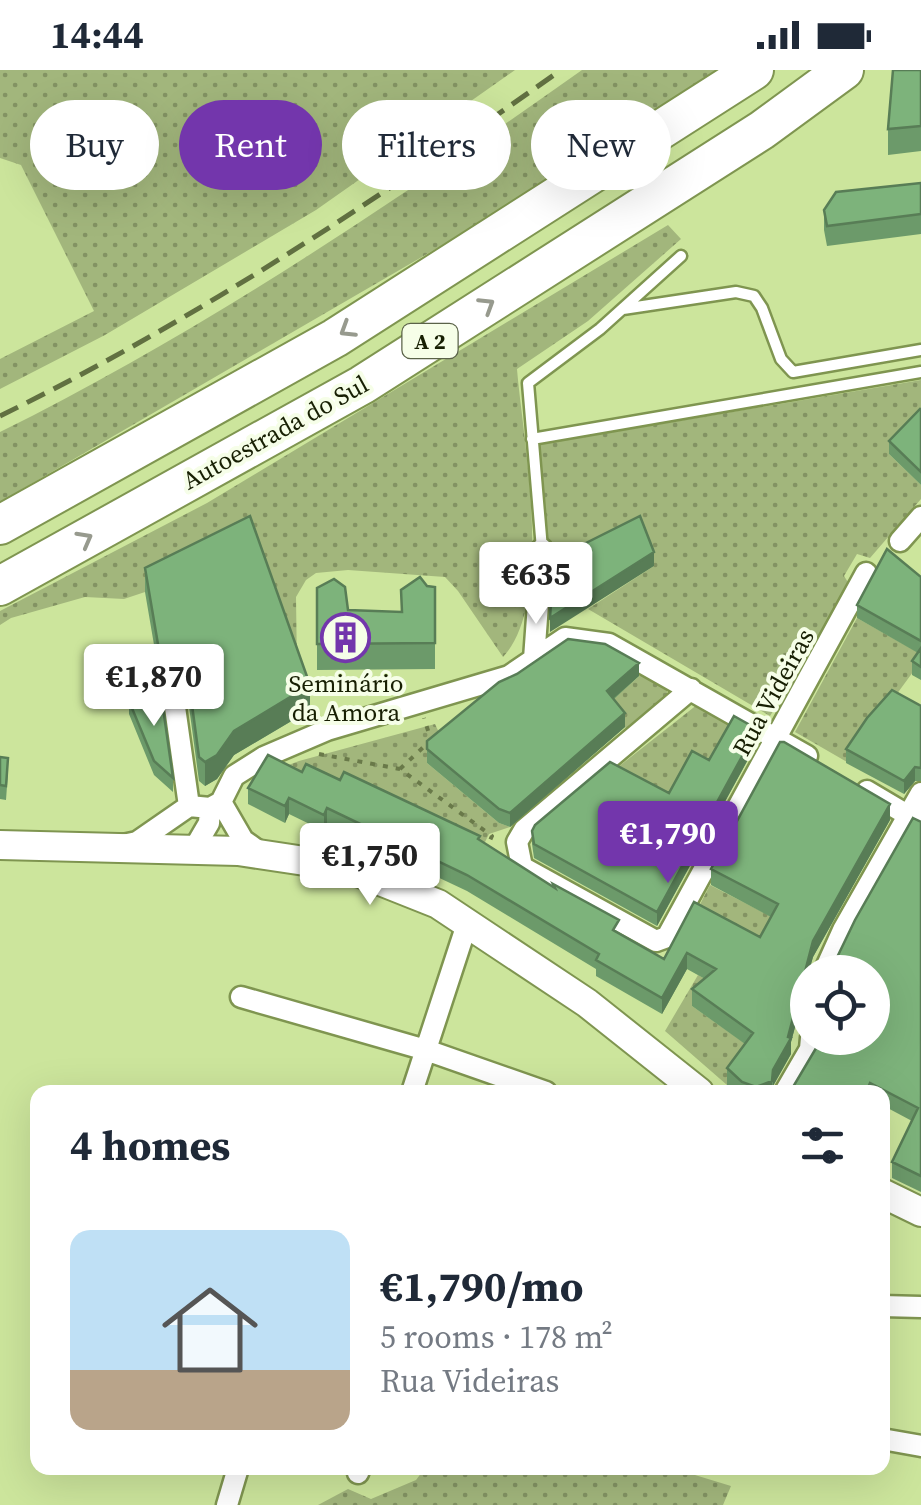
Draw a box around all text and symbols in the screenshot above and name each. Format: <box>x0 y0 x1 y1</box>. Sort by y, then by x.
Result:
text: 14:44 <box>50 9 144 61</box>
chip: Buy <box>30 100 159 190</box>
chip: Rent <box>179 100 322 190</box>
chip: Filters <box>342 100 511 190</box>
chip: New <box>531 100 671 190</box>
one-way arrow <box>476 298 494 317</box>
one-way arrow <box>340 318 358 337</box>
road number: A 2 <box>402 324 458 358</box>
street label: Autoestrada do Sul <box>176 367 374 497</box>
one-way arrow <box>75 531 93 551</box>
pin: €635 <box>477 542 595 627</box>
text: €635 <box>501 552 571 596</box>
building icon: Seminário da Amora <box>320 611 372 663</box>
street label: Rua Videiras <box>724 622 822 762</box>
pin: €1,870 <box>73 644 235 729</box>
text: €1,870 <box>106 654 202 698</box>
place label: Seminário da Amora <box>288 666 404 729</box>
pin: €1,790 <box>587 801 749 886</box>
text: €1,790 <box>620 811 716 855</box>
pin: €1,750 <box>289 823 451 908</box>
text: €1,750 <box>322 833 418 877</box>
map controls <box>790 955 890 1055</box>
button: locate <box>790 955 890 1055</box>
text: 4 homes <box>70 1116 230 1174</box>
icon: filters <box>795 1118 850 1173</box>
text: €1,790/mo <box>380 1257 583 1315</box>
icon: home <box>150 1270 270 1390</box>
text: 5 rooms · 178 m² <box>380 1315 613 1359</box>
text: Rua Videiras <box>380 1359 559 1403</box>

